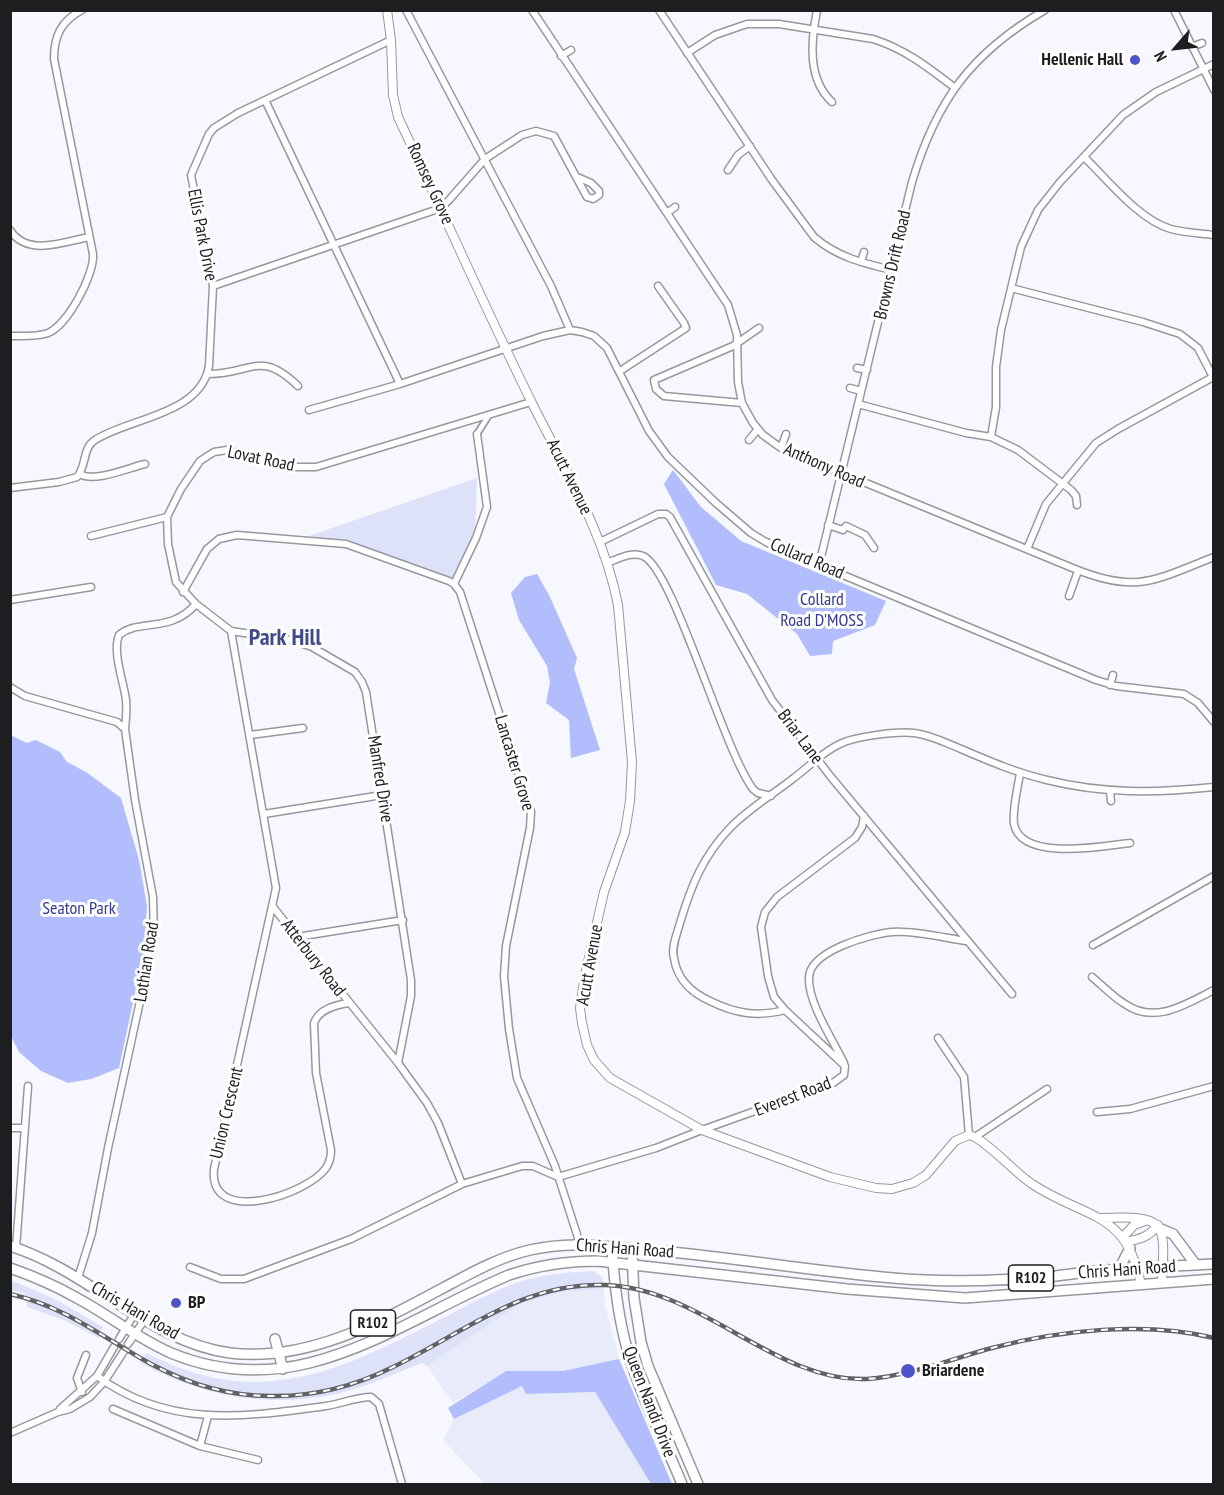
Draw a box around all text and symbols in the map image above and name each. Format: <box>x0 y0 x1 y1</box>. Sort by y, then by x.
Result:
north arrow <box>1146 18 1206 78</box>
text: N <box>1149 48 1171 65</box>
place label: Hellenic Hall <box>1041 49 1123 71</box>
marker: Hellenic Hall <box>1128 53 1142 67</box>
street label: Romsey Grove <box>402 140 458 228</box>
street label: Ellis Park Drive <box>183 187 221 283</box>
street label: Browns Drift Road <box>870 208 916 322</box>
street label: Acutt Avenue <box>541 436 597 518</box>
street label: Anthony Road <box>780 439 868 493</box>
street label: Lovat Road <box>226 441 296 477</box>
street label: Collard Road <box>767 534 847 584</box>
park label: Collard Road D'MOSS <box>780 589 864 632</box>
district label: Park Hill <box>249 624 321 652</box>
street label: Briar Lane <box>772 705 828 769</box>
street label: Lancaster Grove <box>489 713 539 813</box>
street label: Manfred Drive <box>362 734 398 824</box>
park label: Seaton Park <box>42 898 116 920</box>
street label: Atterbury Road <box>276 915 350 1001</box>
street label: Lothian Road <box>130 920 164 1004</box>
street label: Acutt Avenue <box>572 923 608 1007</box>
street label: Union Crescent <box>206 1065 248 1161</box>
street label: Everest Road <box>752 1073 834 1121</box>
street label: Chris Hani Road <box>575 1235 675 1263</box>
street label: Chris Hani Road <box>1077 1256 1177 1284</box>
road number: R102 <box>1008 1265 1054 1291</box>
street label: Chris Hani Road <box>87 1277 183 1345</box>
place label: BP <box>188 1292 205 1314</box>
marker: BP <box>169 1296 183 1310</box>
road number: R102 <box>350 1310 395 1336</box>
street label: Queen Nandi Drive <box>618 1343 680 1461</box>
place label: Briardene <box>922 1360 984 1382</box>
marker: Briardene <box>899 1362 917 1380</box>

